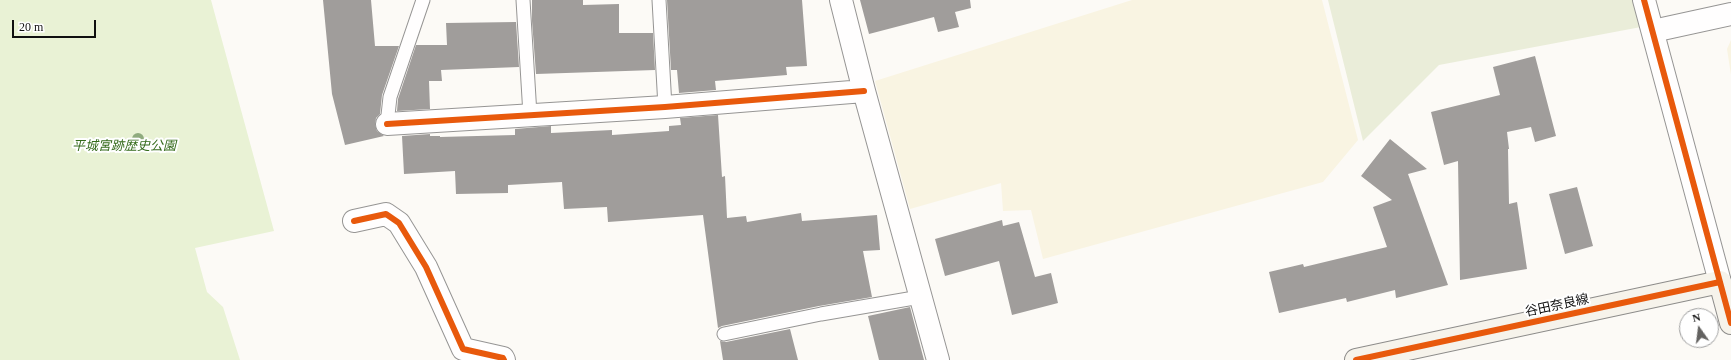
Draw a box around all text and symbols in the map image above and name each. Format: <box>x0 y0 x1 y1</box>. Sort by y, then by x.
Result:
scale bar <box>14 12 98 38</box>
text: 20 m <box>19 20 43 34</box>
park label: 平城宮跡歴史公園 <box>72 139 176 155</box>
street label: 谷田奈良線 <box>1524 292 1590 320</box>
north arrow <box>1679 308 1719 348</box>
text: N <box>1691 311 1702 324</box>

